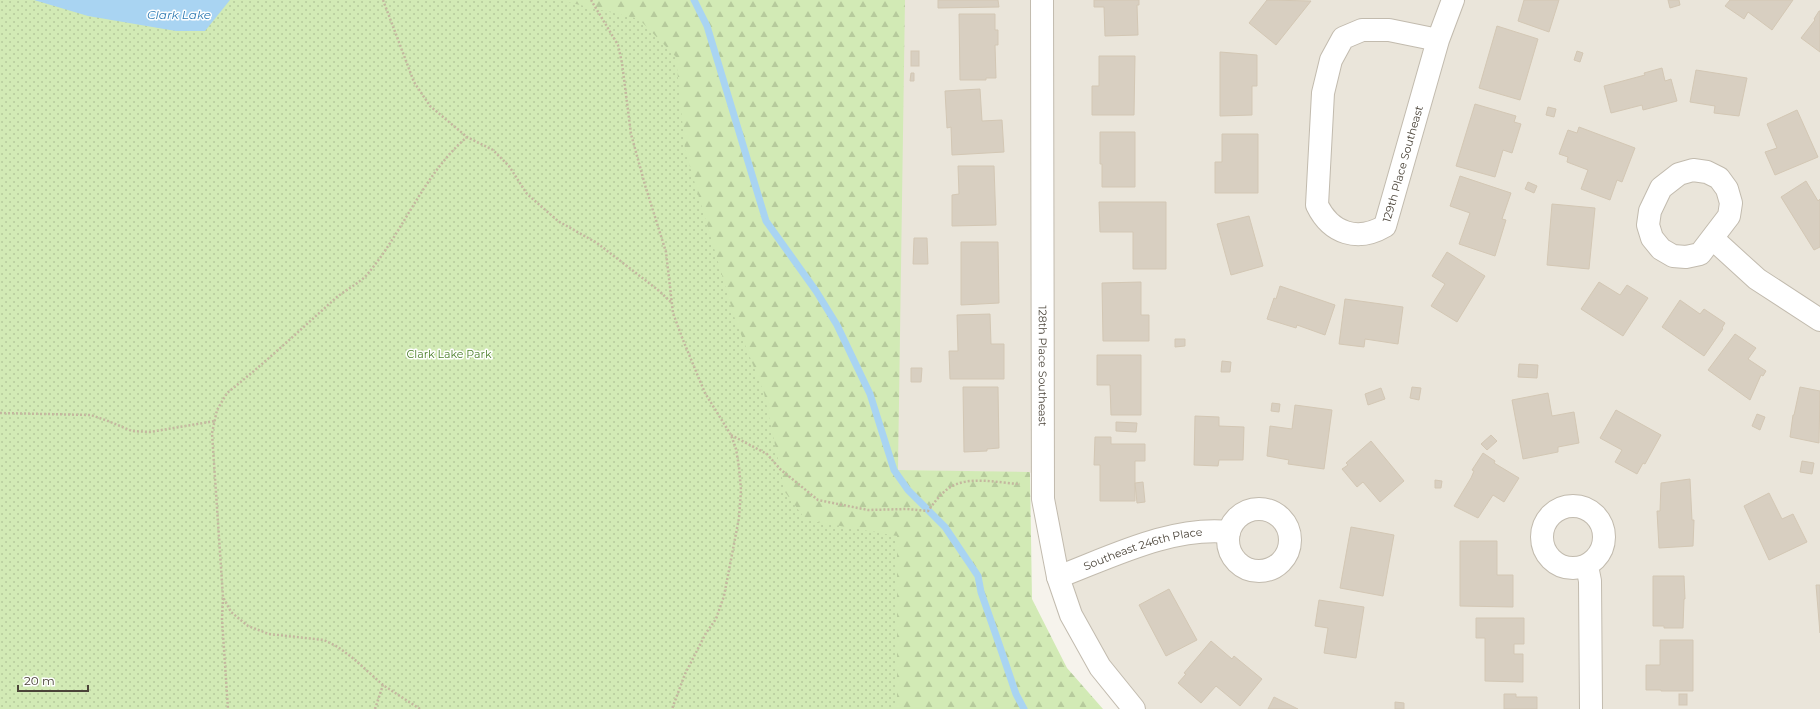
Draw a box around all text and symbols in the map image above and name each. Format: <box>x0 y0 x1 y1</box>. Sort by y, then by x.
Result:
water label: Clark Lake <box>147 7 211 22</box>
street label: 129th Place Southeast <box>1379 103 1426 224</box>
street label: 128th Place Southeast <box>1036 306 1050 427</box>
park label: Clark Lake Park <box>406 347 492 361</box>
street label: Southeast 246th Place <box>1081 525 1203 573</box>
scale bar <box>18 667 88 693</box>
text: 20 m <box>24 673 55 688</box>

